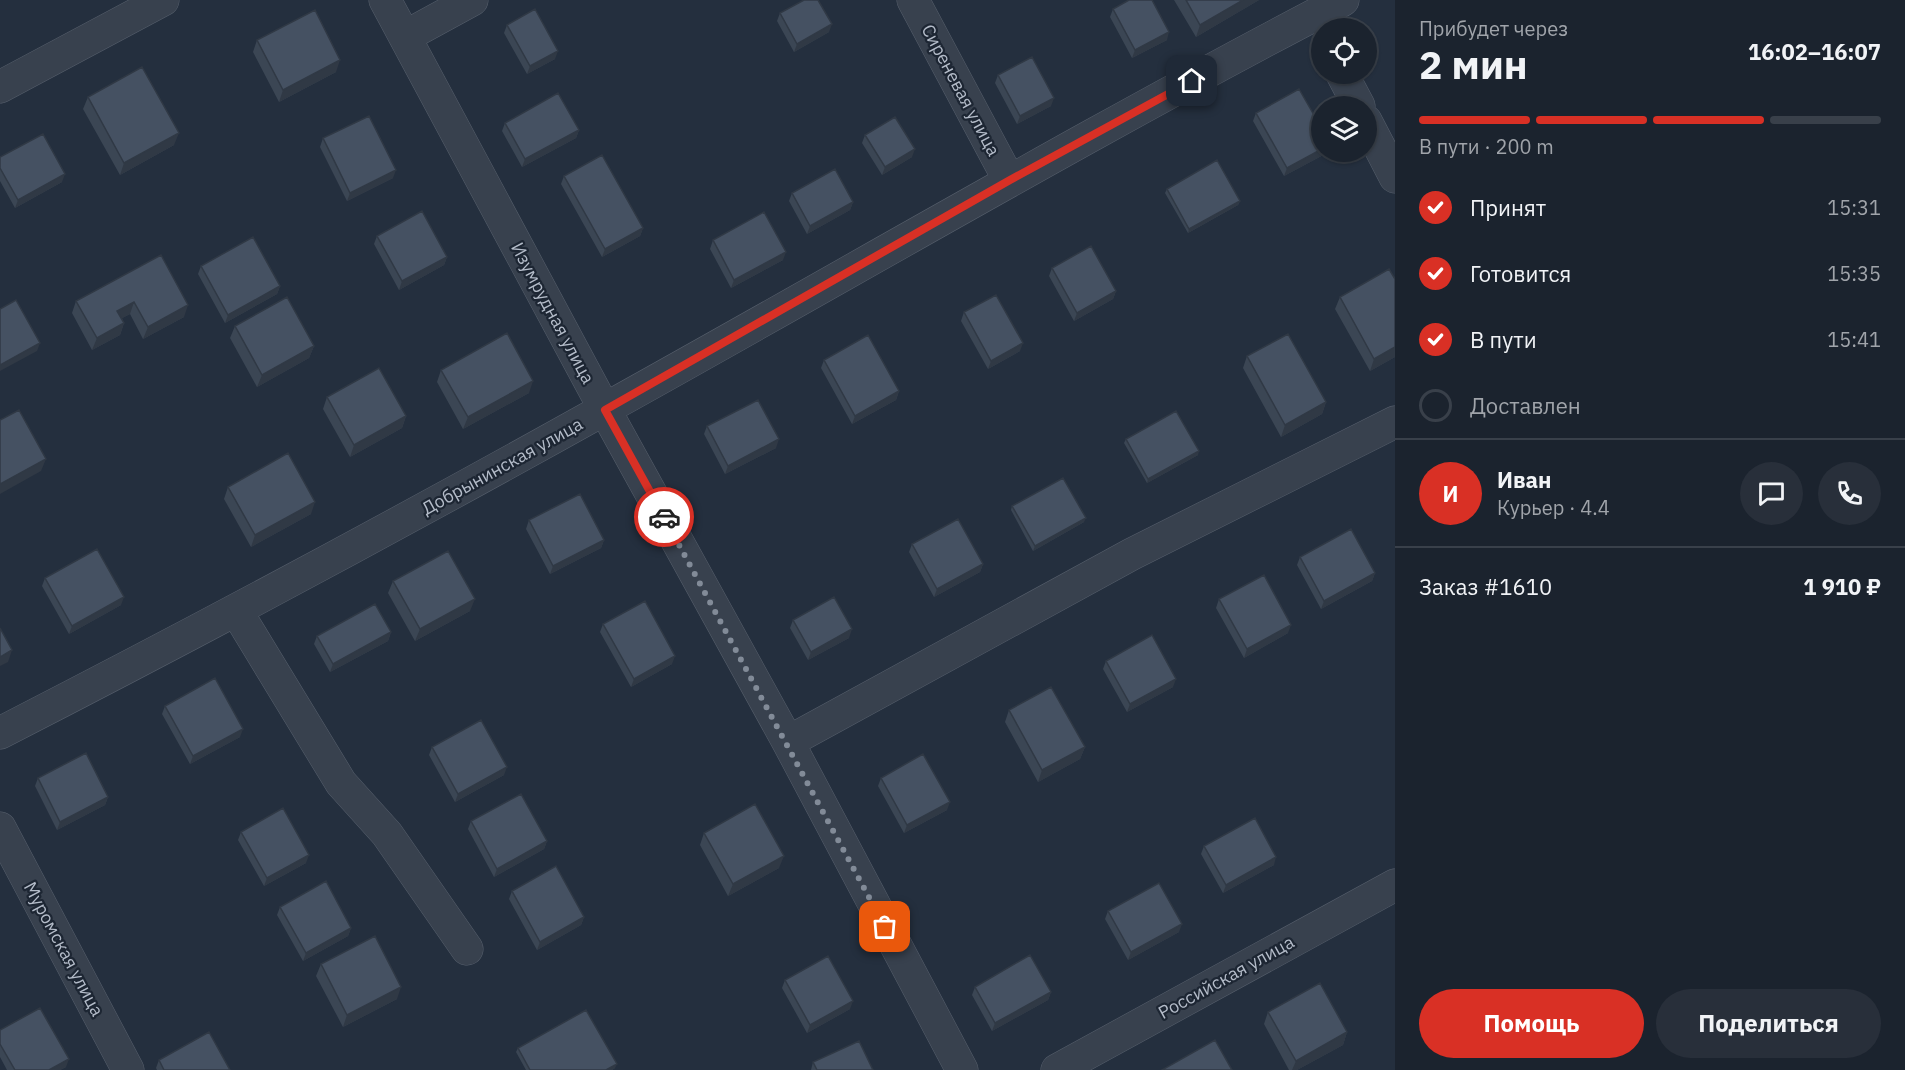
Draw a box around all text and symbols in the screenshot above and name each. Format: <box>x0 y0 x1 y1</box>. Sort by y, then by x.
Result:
text: Прибудет через <box>1419 15 1568 42</box>
map controls <box>1311 18 1377 162</box>
button: locate <box>1311 18 1377 84</box>
street label: Сиреневая улица <box>917 20 1006 160</box>
text: 16:02–16:07 <box>1748 37 1881 66</box>
text: 2 мин <box>1419 39 1528 90</box>
pin <box>1166 55 1217 106</box>
icon: home <box>1175 64 1208 97</box>
button: layers <box>1311 96 1377 162</box>
text: В пути · 200 m <box>1419 133 1554 160</box>
icon: check <box>1419 191 1452 224</box>
text: Принят <box>1470 193 1546 222</box>
text: 15:31 <box>1827 194 1881 221</box>
street label: Изумрудная улица <box>506 238 600 388</box>
icon: check <box>1419 257 1452 290</box>
text: Готовится <box>1470 259 1571 288</box>
text: 15:35 <box>1827 260 1881 287</box>
icon: check <box>1419 323 1452 356</box>
text: В пути <box>1470 325 1537 354</box>
text: 15:41 <box>1827 326 1881 353</box>
text: Доставлен <box>1470 391 1581 420</box>
street label: Добрынинская улица <box>417 412 587 520</box>
button: chat <box>1740 462 1803 525</box>
button: phone <box>1818 462 1881 525</box>
text: Иван <box>1497 465 1552 494</box>
text: И <box>1443 479 1458 508</box>
courier <box>634 487 694 547</box>
text: Курьер · 4.4 <box>1497 494 1610 521</box>
icon: car <box>648 501 681 534</box>
text: Заказ #1610 <box>1419 572 1552 601</box>
text: 1 910 ₽ <box>1803 572 1881 601</box>
street label: Муромская улица <box>19 878 109 1020</box>
pin <box>859 901 910 952</box>
icon: bag <box>868 910 901 943</box>
street label: Российская улица <box>1154 930 1298 1024</box>
button: Помощь <box>1419 989 1644 1058</box>
button: Поделиться <box>1656 989 1881 1058</box>

